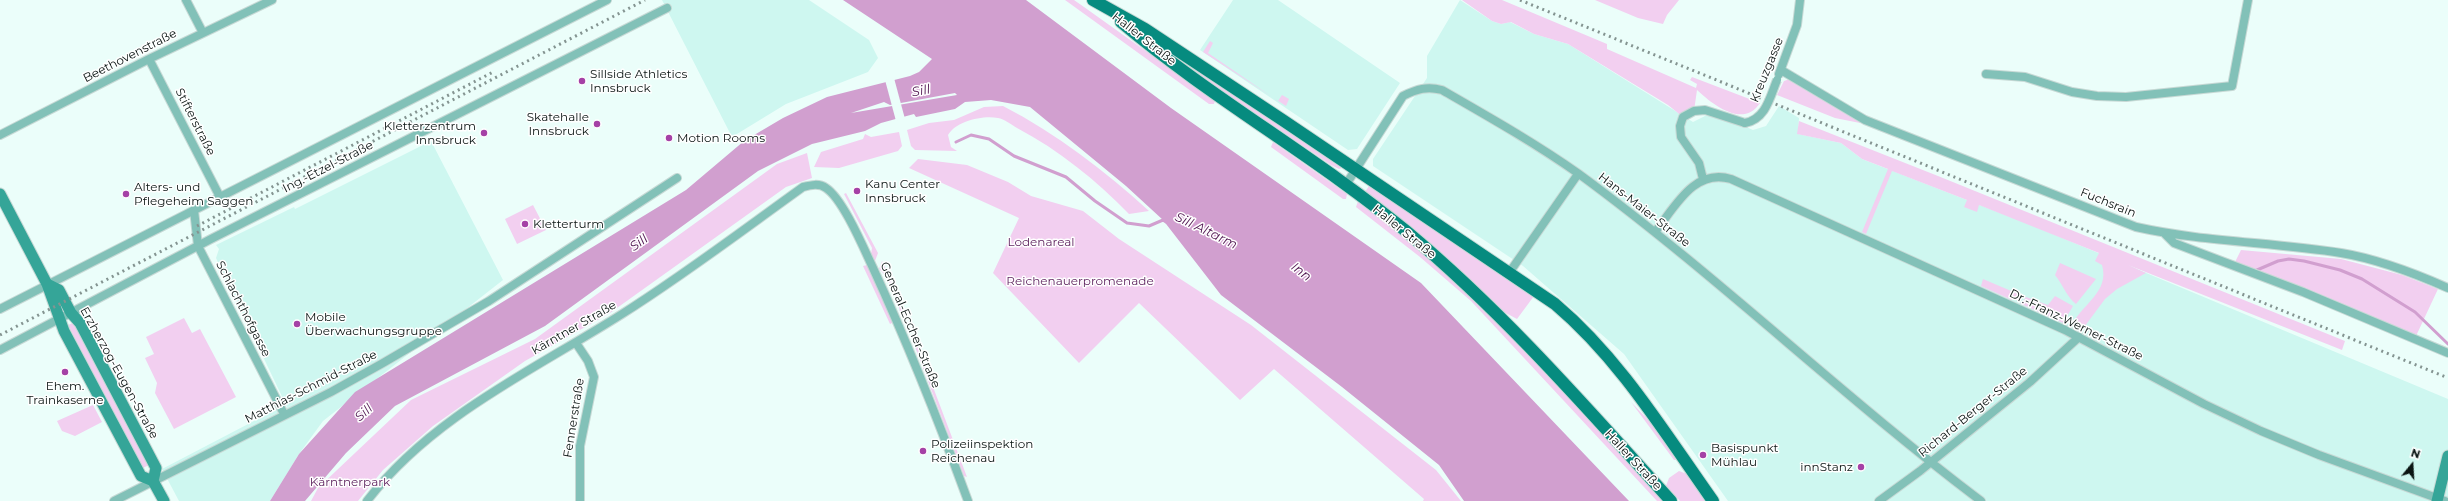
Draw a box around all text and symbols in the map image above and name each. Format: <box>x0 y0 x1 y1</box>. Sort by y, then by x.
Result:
street label: Haller Straße <box>1109 9 1179 69</box>
street label: Beethovenstraße <box>81 26 179 86</box>
street label: Kreuzgasse <box>1747 35 1787 105</box>
place label: Sillside Athletics Innsbruck <box>590 67 687 95</box>
marker: Sillside Athletics Innsbruck <box>577 76 587 86</box>
water label: Sill <box>911 82 931 100</box>
street label: Stifterstraße <box>172 86 218 158</box>
place label: Skatehalle Innsbruck <box>527 110 589 138</box>
place label: Kletterzentrum Innsbruck <box>384 119 476 147</box>
marker: Skatehalle Innsbruck <box>592 119 602 129</box>
marker: Kletterzentrum Innsbruck <box>479 128 489 138</box>
place label: Motion Rooms <box>677 131 765 145</box>
marker: Motion Rooms <box>664 133 674 143</box>
street label: Ing.-Etzel-Straße <box>280 138 376 196</box>
street label: Hans-Maier-Straße <box>1595 170 1693 250</box>
place label: Kanu Center Innsbruck <box>865 177 940 205</box>
place label: Alters- und Pflegeheim Saggen <box>134 180 253 208</box>
street label: Fuchsrain <box>2078 185 2138 221</box>
marker: Kanu Center Innsbruck <box>852 186 862 196</box>
marker: Alters- und Pflegeheim Saggen <box>121 189 131 199</box>
street label: Haller Straße <box>1369 202 1439 262</box>
water label: Sill Altarm <box>1172 209 1240 253</box>
place label: Kletterturm <box>533 217 604 231</box>
marker: Kletterturm <box>520 219 530 229</box>
water label: Sill <box>627 231 651 255</box>
park label: Lodenareal <box>1007 235 1075 249</box>
street label: Schlachthofgasse <box>213 259 273 359</box>
water label: Inn <box>1288 259 1314 285</box>
street label: General-Eccher-Straße <box>877 260 943 390</box>
park label: Reichenauerpromenade <box>1006 274 1154 288</box>
street label: Dr.-Franz-Werner-Straße <box>2007 286 2145 364</box>
street label: Kärntner Straße <box>529 298 619 358</box>
street label: Erzherzog-Eugen-Straße <box>77 305 161 441</box>
place label: Mobile Überwachungsgruppe <box>305 310 442 338</box>
marker: Mobile Überwachungsgruppe <box>292 319 302 329</box>
street label: Matthias-Schmid-Straße <box>243 347 379 427</box>
street label: Richard-Berger-Straße <box>1916 364 2030 460</box>
marker: Ehem. Trainkaserne <box>60 367 70 377</box>
street label: Fennerstraße <box>561 377 587 459</box>
place label: Ehem. Trainkaserne <box>27 379 103 407</box>
water label: Sill <box>352 401 376 425</box>
street label: Haller Straße <box>1601 427 1665 493</box>
place label: Polizeiinspektion Reichenau <box>931 437 1033 465</box>
place label: Basispunkt Mühlau <box>1711 441 1778 469</box>
north arrow <box>2392 445 2432 485</box>
marker: Polizeiinspektion Reichenau <box>918 446 928 456</box>
text: N <box>2409 446 2422 462</box>
marker: Basispunkt Mühlau <box>1698 450 1708 460</box>
place label: innStanz <box>1800 460 1853 474</box>
marker: innStanz <box>1856 462 1866 472</box>
park label: Kärntnerpark <box>310 475 390 489</box>

